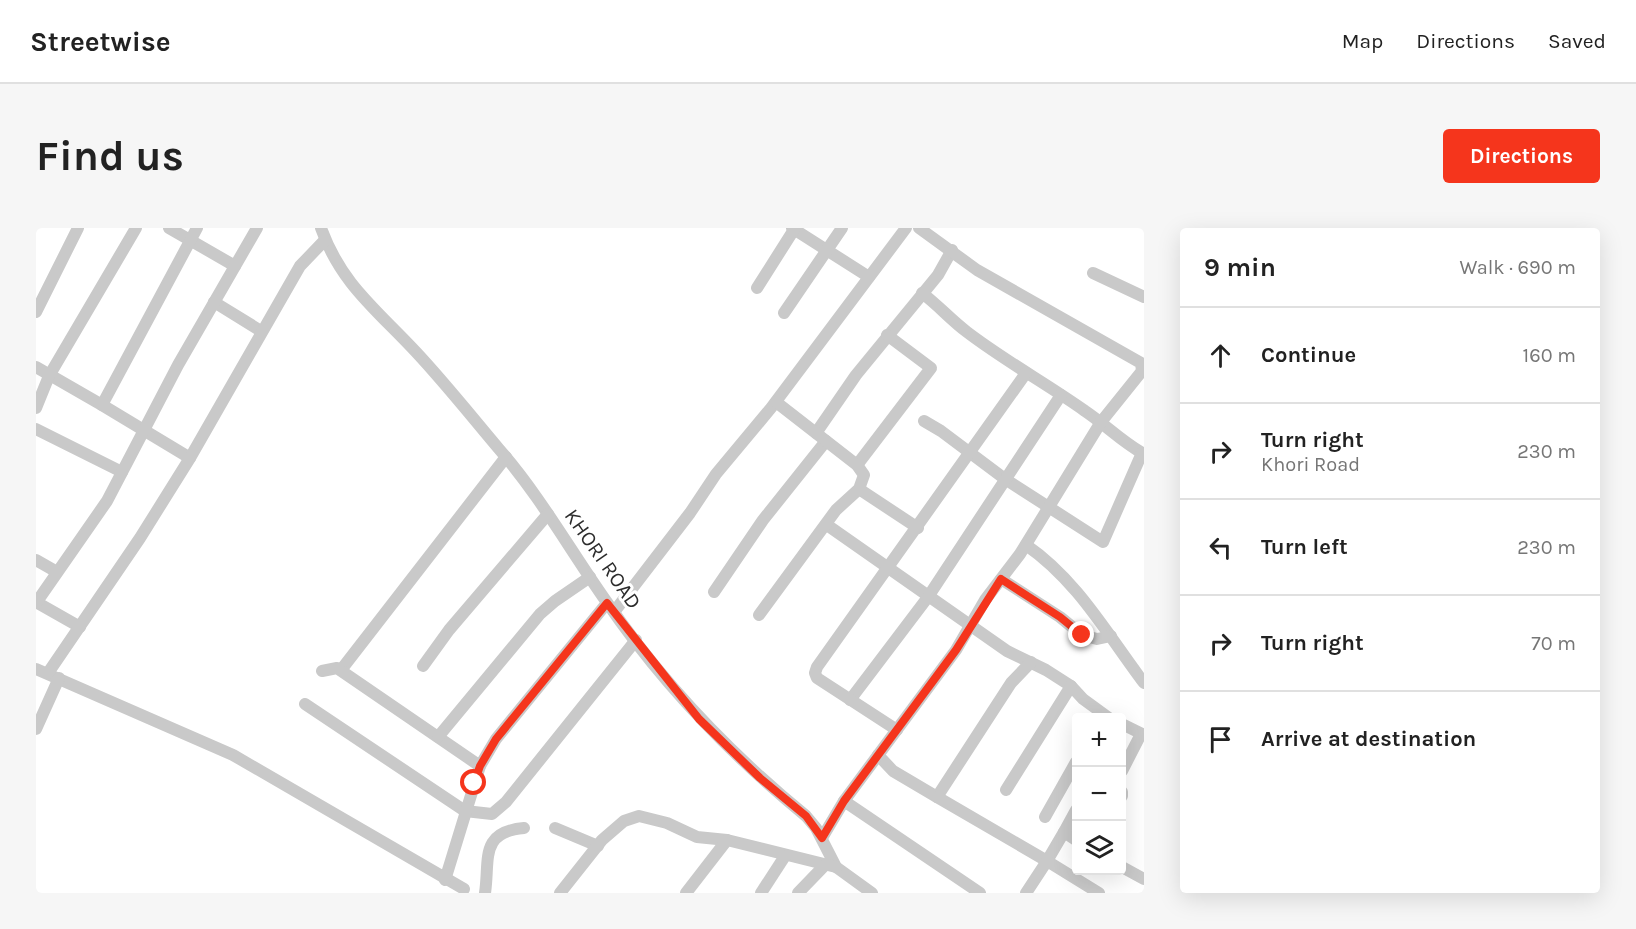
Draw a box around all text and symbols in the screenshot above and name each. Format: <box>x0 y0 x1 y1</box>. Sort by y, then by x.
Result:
text: Streetwise <box>30 25 171 58</box>
text: Map <box>1342 29 1383 53</box>
text: Directions <box>1416 29 1515 53</box>
text: Saved <box>1548 29 1606 53</box>
button: Directions <box>1443 129 1600 183</box>
text: Find us <box>36 131 184 181</box>
text: 9 min <box>1204 252 1276 283</box>
text: Walk · 690 m <box>1459 256 1576 279</box>
icon: ahead <box>1204 339 1237 372</box>
text: Continue <box>1261 342 1356 368</box>
text: 160 m <box>1523 344 1576 367</box>
text: Turn right <box>1261 427 1364 453</box>
icon: right <box>1204 435 1237 468</box>
text: 230 m <box>1517 440 1576 463</box>
text: Khori Road <box>1261 453 1360 476</box>
street label: KHORI ROAD <box>560 504 646 614</box>
icon: left <box>1204 531 1237 564</box>
text: Turn left <box>1261 534 1348 560</box>
text: 230 m <box>1517 536 1576 559</box>
route end <box>1068 621 1094 647</box>
icon: right <box>1204 627 1237 660</box>
text: Turn right <box>1261 630 1364 656</box>
text: 70 m <box>1531 632 1576 655</box>
map controls <box>1072 713 1126 875</box>
button: + <box>1072 713 1126 767</box>
icon: arrive <box>1204 723 1237 756</box>
text: Arrive at destination <box>1261 726 1476 752</box>
button: − <box>1072 767 1126 821</box>
route start <box>460 769 486 795</box>
button: layers <box>1072 821 1126 875</box>

